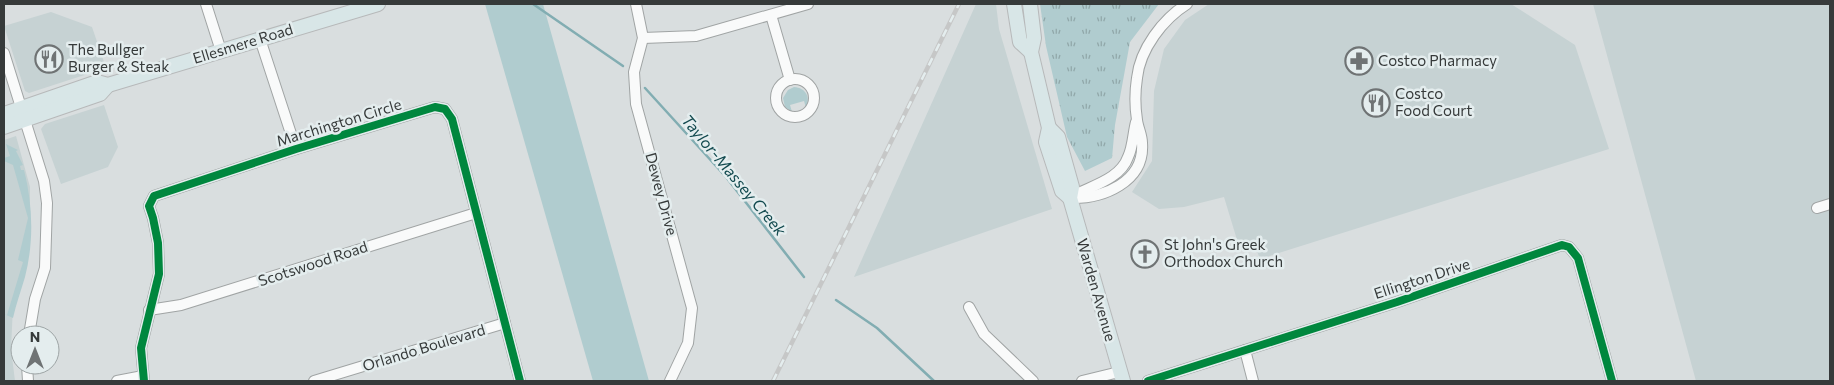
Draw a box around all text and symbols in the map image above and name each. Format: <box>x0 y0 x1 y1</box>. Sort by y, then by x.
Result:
street label: Ellesmere Road <box>190 19 295 67</box>
place label: The Bullger Burger & Steak <box>68 40 169 75</box>
restaurant icon: The Bullger Burger & Steak <box>34 44 64 74</box>
pharmacy icon: Costco Pharmacy <box>1344 46 1374 76</box>
place label: Costco Pharmacy <box>1378 51 1497 69</box>
place label: Costco Food Court <box>1395 84 1473 119</box>
restaurant icon: Costco Food Court <box>1361 88 1391 118</box>
street label: Marchington Circle <box>274 94 404 150</box>
water label: Taylor-Massey Creek <box>678 110 791 239</box>
street label: Dewey Drive <box>642 150 682 237</box>
place label: St John's Greek Orthodox Church <box>1164 235 1283 270</box>
street label: Warden Avenue <box>1074 236 1120 343</box>
street label: Scotswood Road <box>256 237 370 289</box>
church icon: St John's Greek Orthodox Church <box>1130 239 1160 269</box>
street label: Ellington Drive <box>1371 254 1472 302</box>
street label: Orlando Boulevard <box>360 320 487 374</box>
north arrow <box>10 325 60 375</box>
text: N <box>30 328 40 345</box>

